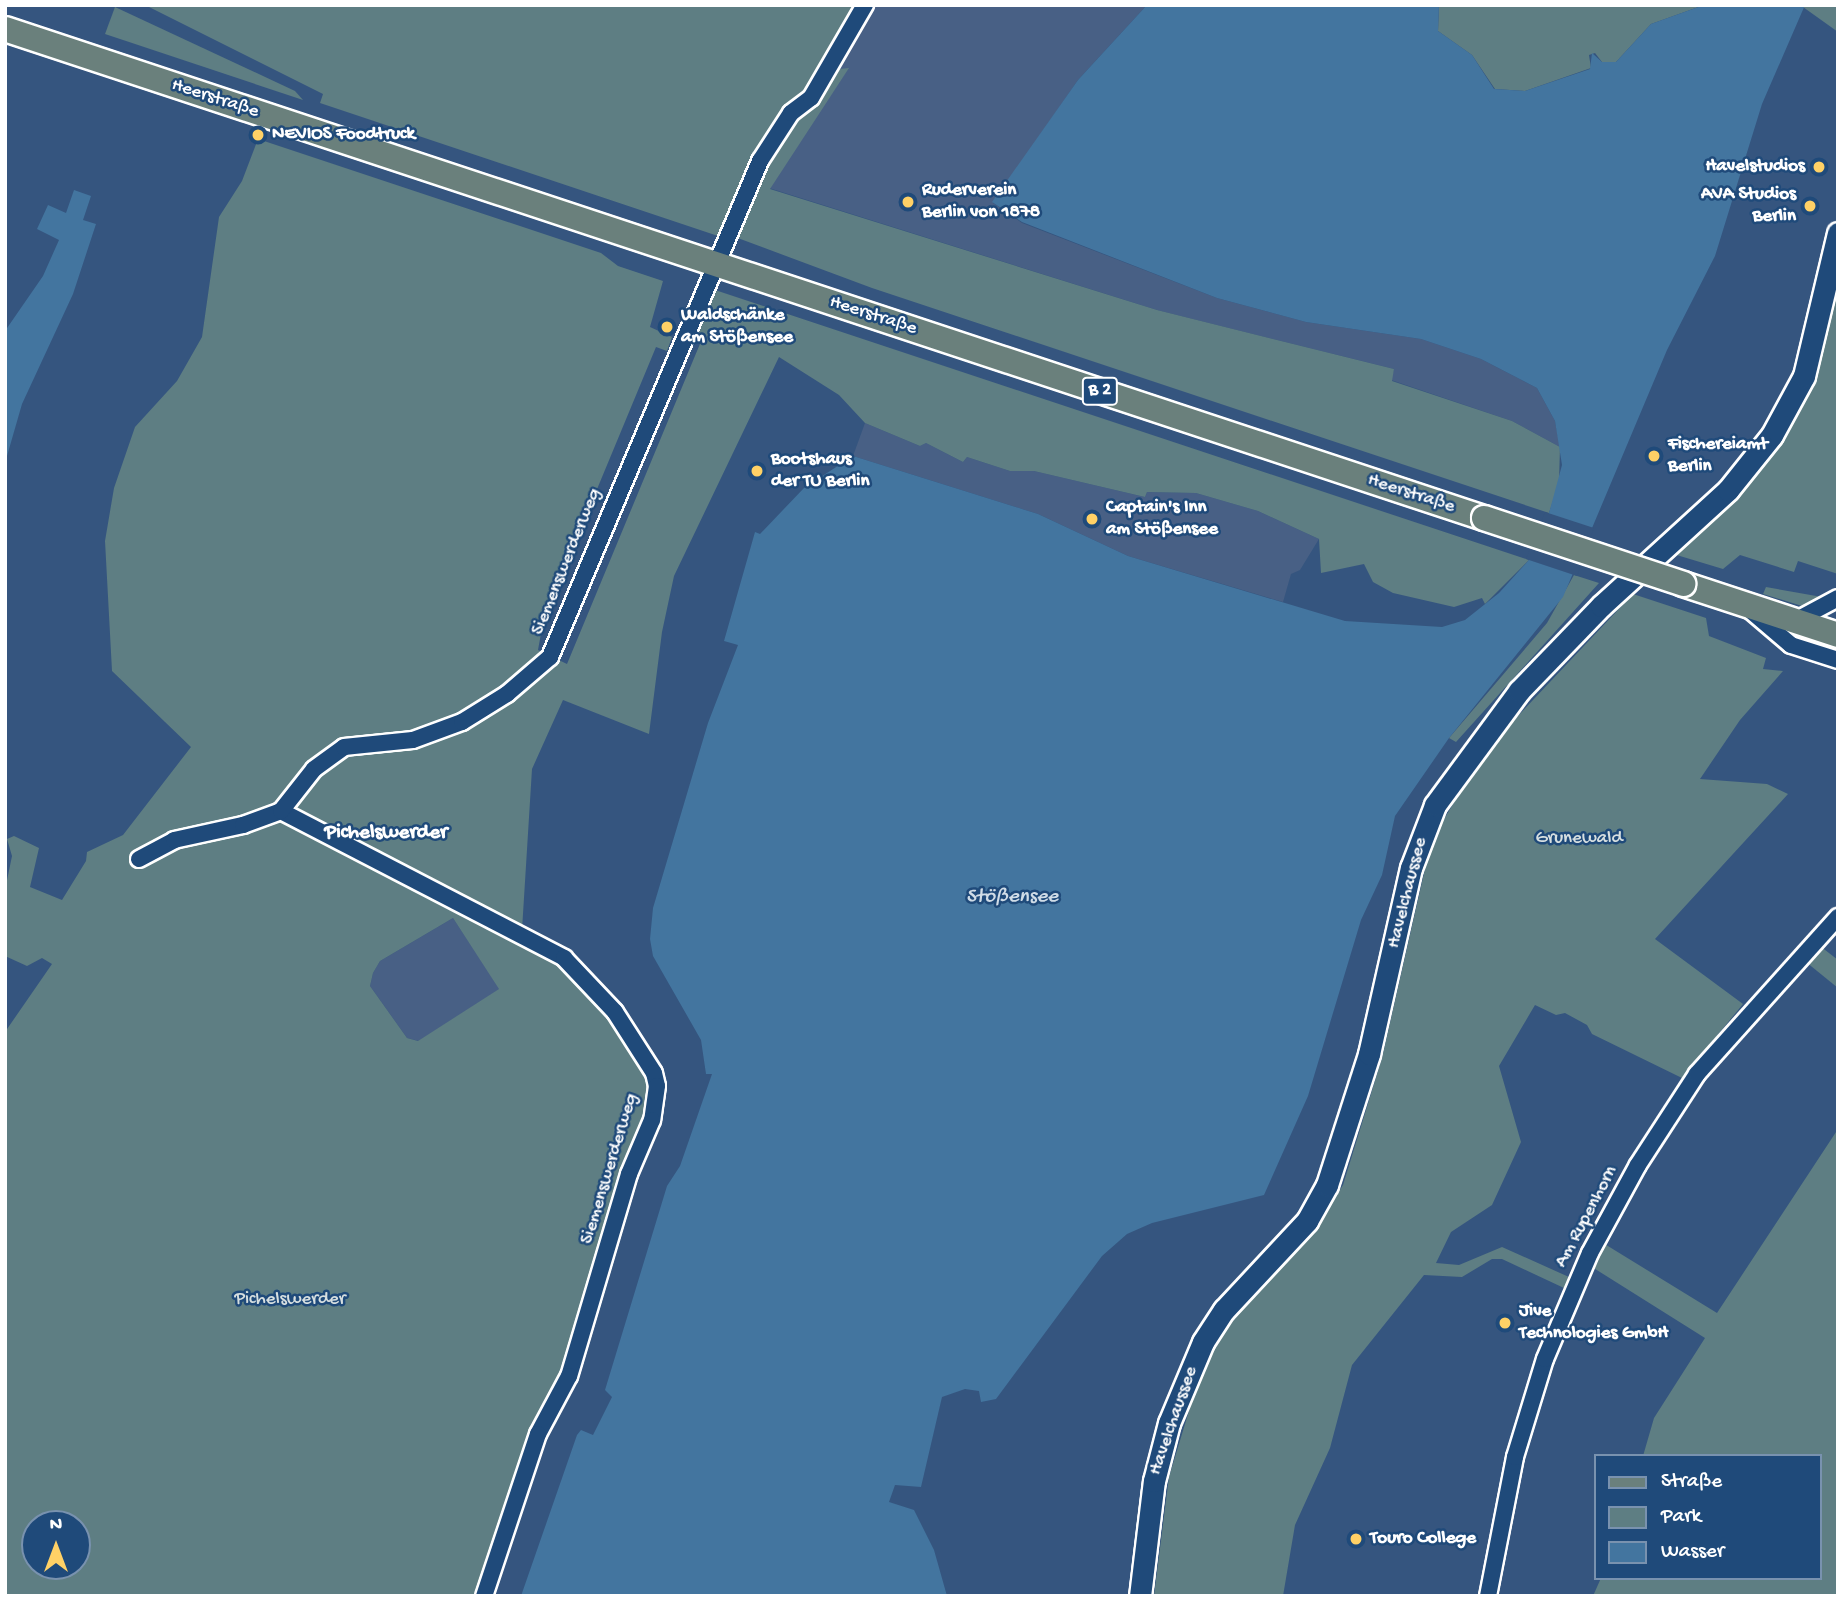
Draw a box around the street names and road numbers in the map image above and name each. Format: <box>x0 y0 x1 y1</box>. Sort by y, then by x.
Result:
street label: Heerstraße <box>168 74 262 124</box>
street label: Heerstraße <box>826 291 920 341</box>
road number: B 2 <box>1081 376 1119 405</box>
street label: Heerstraße <box>1364 469 1458 519</box>
street label: Siemenswerderweg <box>527 485 607 639</box>
street label: Havelchaussee <box>1383 835 1433 951</box>
street label: Siemenswerderweg <box>576 1091 644 1247</box>
street label: Am Rupenhorn <box>1551 1162 1623 1272</box>
street label: Havelchaussee <box>1145 1364 1203 1478</box>

